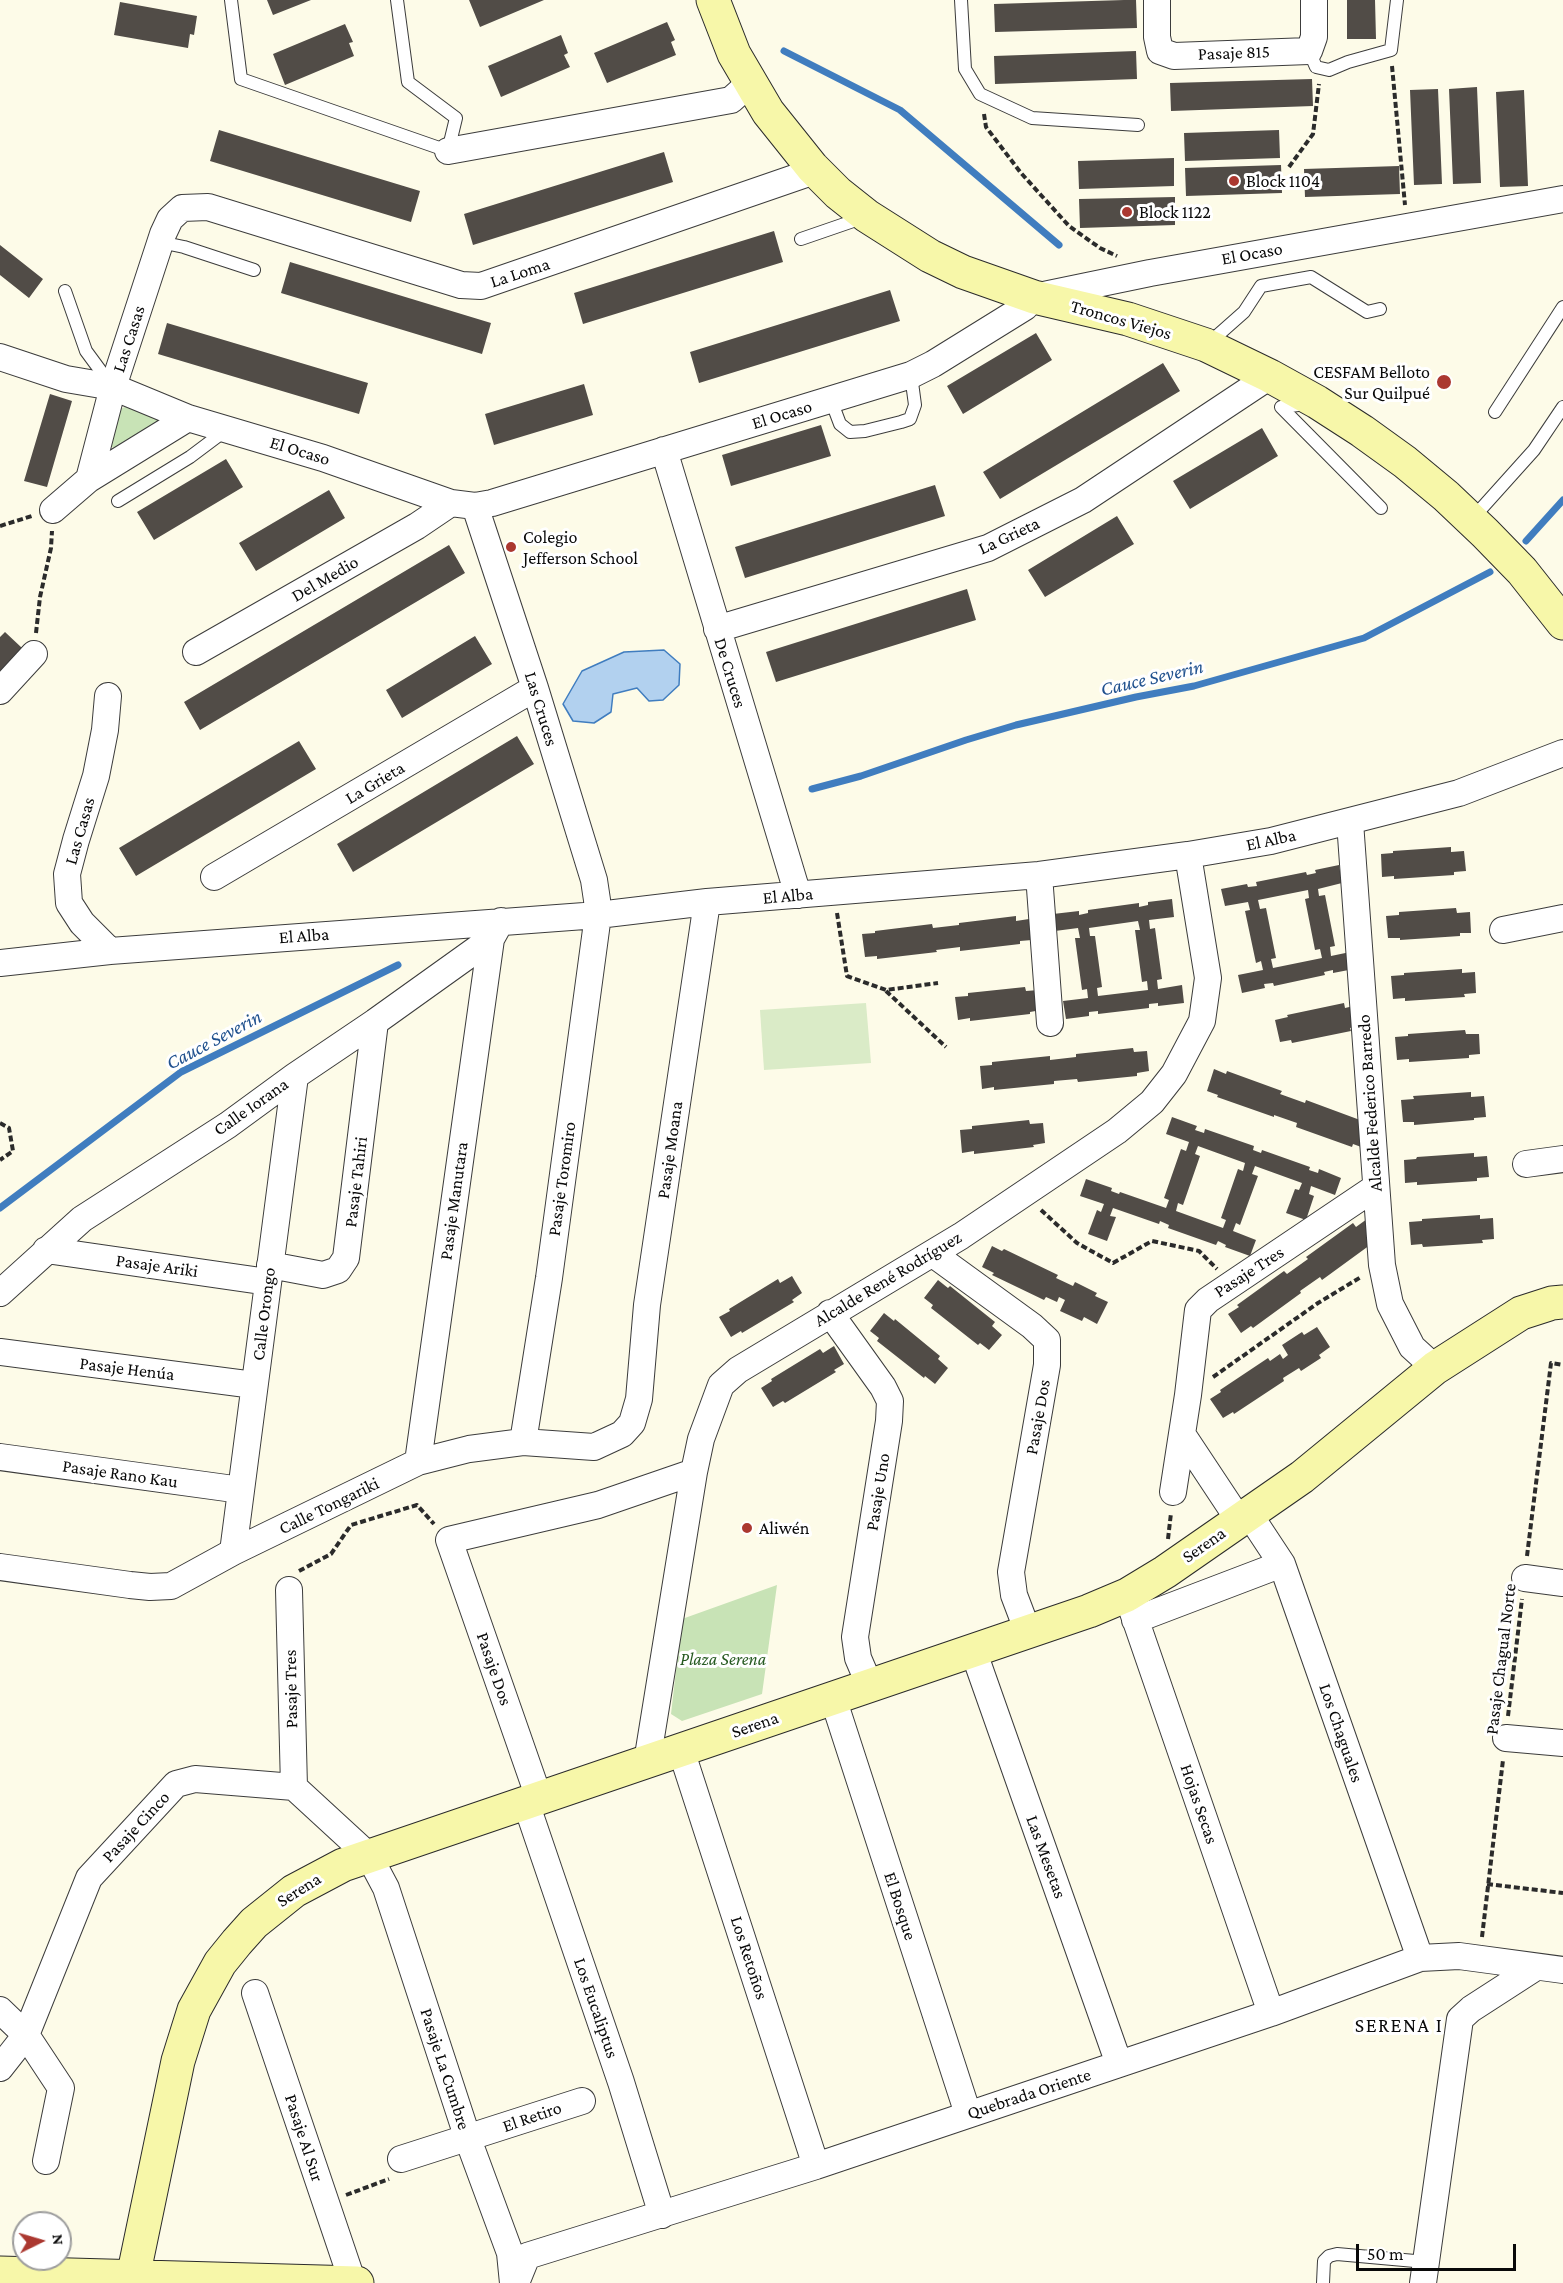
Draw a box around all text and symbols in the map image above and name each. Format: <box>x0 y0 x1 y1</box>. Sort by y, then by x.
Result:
street label: Pasaje 815 <box>1197 41 1271 65</box>
place label: Block 1104 <box>1246 170 1320 192</box>
marker: Block 1104 <box>1227 174 1241 188</box>
place label: Block 1122 <box>1139 201 1211 223</box>
marker: Block 1122 <box>1120 205 1134 219</box>
street label: El Ocaso <box>1220 238 1284 270</box>
street label: La Loma <box>487 253 553 293</box>
street label: Troncos Viejos <box>1068 295 1174 345</box>
street label: Las Casas <box>108 303 150 375</box>
place label: CESFAM Belloto Sur Quilpué <box>1313 361 1430 404</box>
marker: CESFAM Belloto Sur Quilpué <box>1435 373 1453 391</box>
street label: El Ocaso <box>749 396 815 434</box>
street label: El Ocaso <box>267 432 333 470</box>
street label: La Grieta <box>975 512 1043 560</box>
place label: Colegio Jefferson School <box>523 526 638 568</box>
marker: Colegio Jefferson School <box>504 540 518 554</box>
street label: Del Medio <box>288 551 362 607</box>
street label: De Cruces <box>709 635 751 711</box>
water label: Cauce Severin <box>1098 655 1206 701</box>
street label: Las Cruces <box>519 669 563 749</box>
street label: La Grieta <box>341 757 409 809</box>
street label: Las Casas <box>60 795 100 867</box>
street label: El Alba <box>1244 824 1298 856</box>
street label: El Alba <box>762 883 814 909</box>
street label: El Alba <box>278 923 330 949</box>
water label: Cauce Severin <box>162 1005 266 1075</box>
street label: Alcalde Federico Barredo <box>1353 1014 1387 1192</box>
street label: Calle Iorana <box>209 1073 293 1141</box>
street label: Pasaje Moana <box>652 1100 688 1200</box>
street label: Pasaje Toromiro <box>543 1120 581 1238</box>
street label: Pasaje Tahiri <box>340 1135 372 1229</box>
street label: Pasaje Manutara <box>435 1140 473 1262</box>
street label: Alcalde René Rodríguez <box>810 1226 966 1332</box>
street label: Pasaje Tres <box>1210 1241 1288 1303</box>
street label: Pasaje Ariki <box>115 1250 199 1282</box>
street label: Calle Orongo <box>248 1266 280 1362</box>
street label: Pasaje Henúa <box>78 1352 176 1386</box>
street label: Pasaje Dos <box>1021 1378 1055 1456</box>
street label: Pasaje Uno <box>861 1452 895 1532</box>
street label: Pasaje Rano Kau <box>61 1455 179 1493</box>
street label: Calle Tongariki <box>275 1472 383 1540</box>
place label: Aliwén <box>759 1517 809 1539</box>
marker: Aliwén <box>740 1521 754 1535</box>
street label: Serena <box>1178 1522 1230 1568</box>
street label: Pasaje Chagual Norte <box>1481 1582 1521 1736</box>
street label: Pasaje Dos <box>471 1629 517 1709</box>
park label: Plaza Serena <box>680 1648 766 1670</box>
street label: Pasaje Tres <box>280 1649 302 1729</box>
street label: Los Chaguales <box>1314 1681 1368 1785</box>
street label: Serena <box>729 1707 781 1743</box>
street label: Hojas Secas <box>1175 1761 1223 1847</box>
street label: Pasaje Cinco <box>98 1787 174 1867</box>
street label: Las Mesetas <box>1021 1812 1071 1902</box>
street label: Serena <box>273 1868 325 1912</box>
street label: El Bosque <box>879 1869 921 1943</box>
street label: Los Retoños <box>725 1914 773 2002</box>
street label: Los Eucaliptus <box>569 1955 623 2061</box>
street label: Pasaje La Cumbre <box>415 2005 475 2133</box>
district label: SERENA I <box>1355 2014 1443 2038</box>
street label: Quebrada Oriente <box>964 2064 1094 2124</box>
street label: Pasaje Al Sur <box>280 2091 328 2185</box>
street label: El Retiro <box>500 2097 564 2137</box>
north arrow <box>12 2211 72 2271</box>
scale bar <box>1359 2232 1520 2270</box>
text: N <box>49 2233 67 2246</box>
text: 50 m <box>1367 2244 1404 2264</box>

